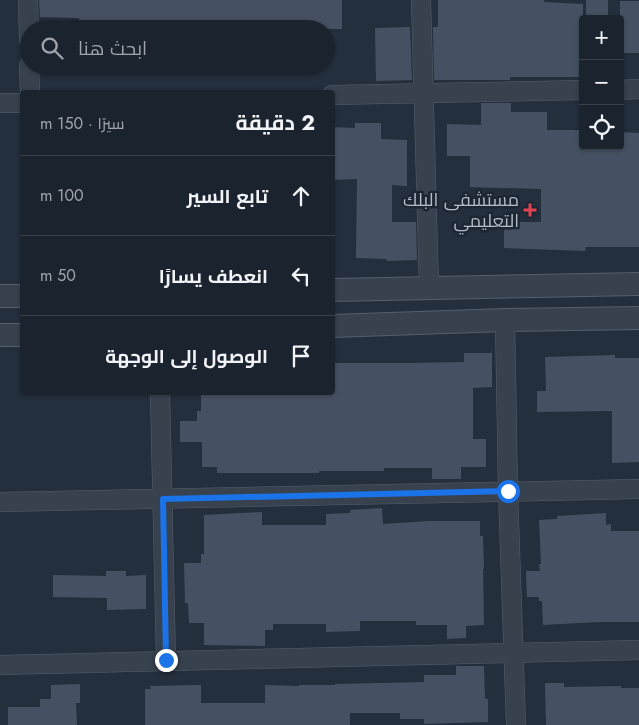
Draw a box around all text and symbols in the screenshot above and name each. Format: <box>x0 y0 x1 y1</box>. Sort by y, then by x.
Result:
map controls <box>579 15 624 150</box>
button: + <box>579 15 624 60</box>
search box <box>20 20 335 75</box>
icon: search <box>38 34 66 62</box>
text: ابحث هنا <box>78 35 147 62</box>
button: − <box>579 60 624 105</box>
button: locate <box>579 105 624 150</box>
text: 2 دقيقة <box>236 108 315 138</box>
text: سيرًا · 150 m <box>40 112 125 135</box>
icon: ahead <box>287 182 315 210</box>
text: تابع السير <box>187 183 268 210</box>
text: 100 m <box>40 184 84 207</box>
place label: مستشفى البلك التعليمي <box>403 187 519 235</box>
marker: مستشفى البلك التعليمي <box>523 203 537 217</box>
icon: left <box>287 262 315 290</box>
text: انعطف يسارًا <box>159 263 268 290</box>
text: 50 m <box>40 264 76 287</box>
icon: arrive <box>287 342 315 370</box>
text: الوصول إلى الوجهة <box>105 343 268 370</box>
route start <box>497 480 520 503</box>
route end <box>155 649 178 672</box>

